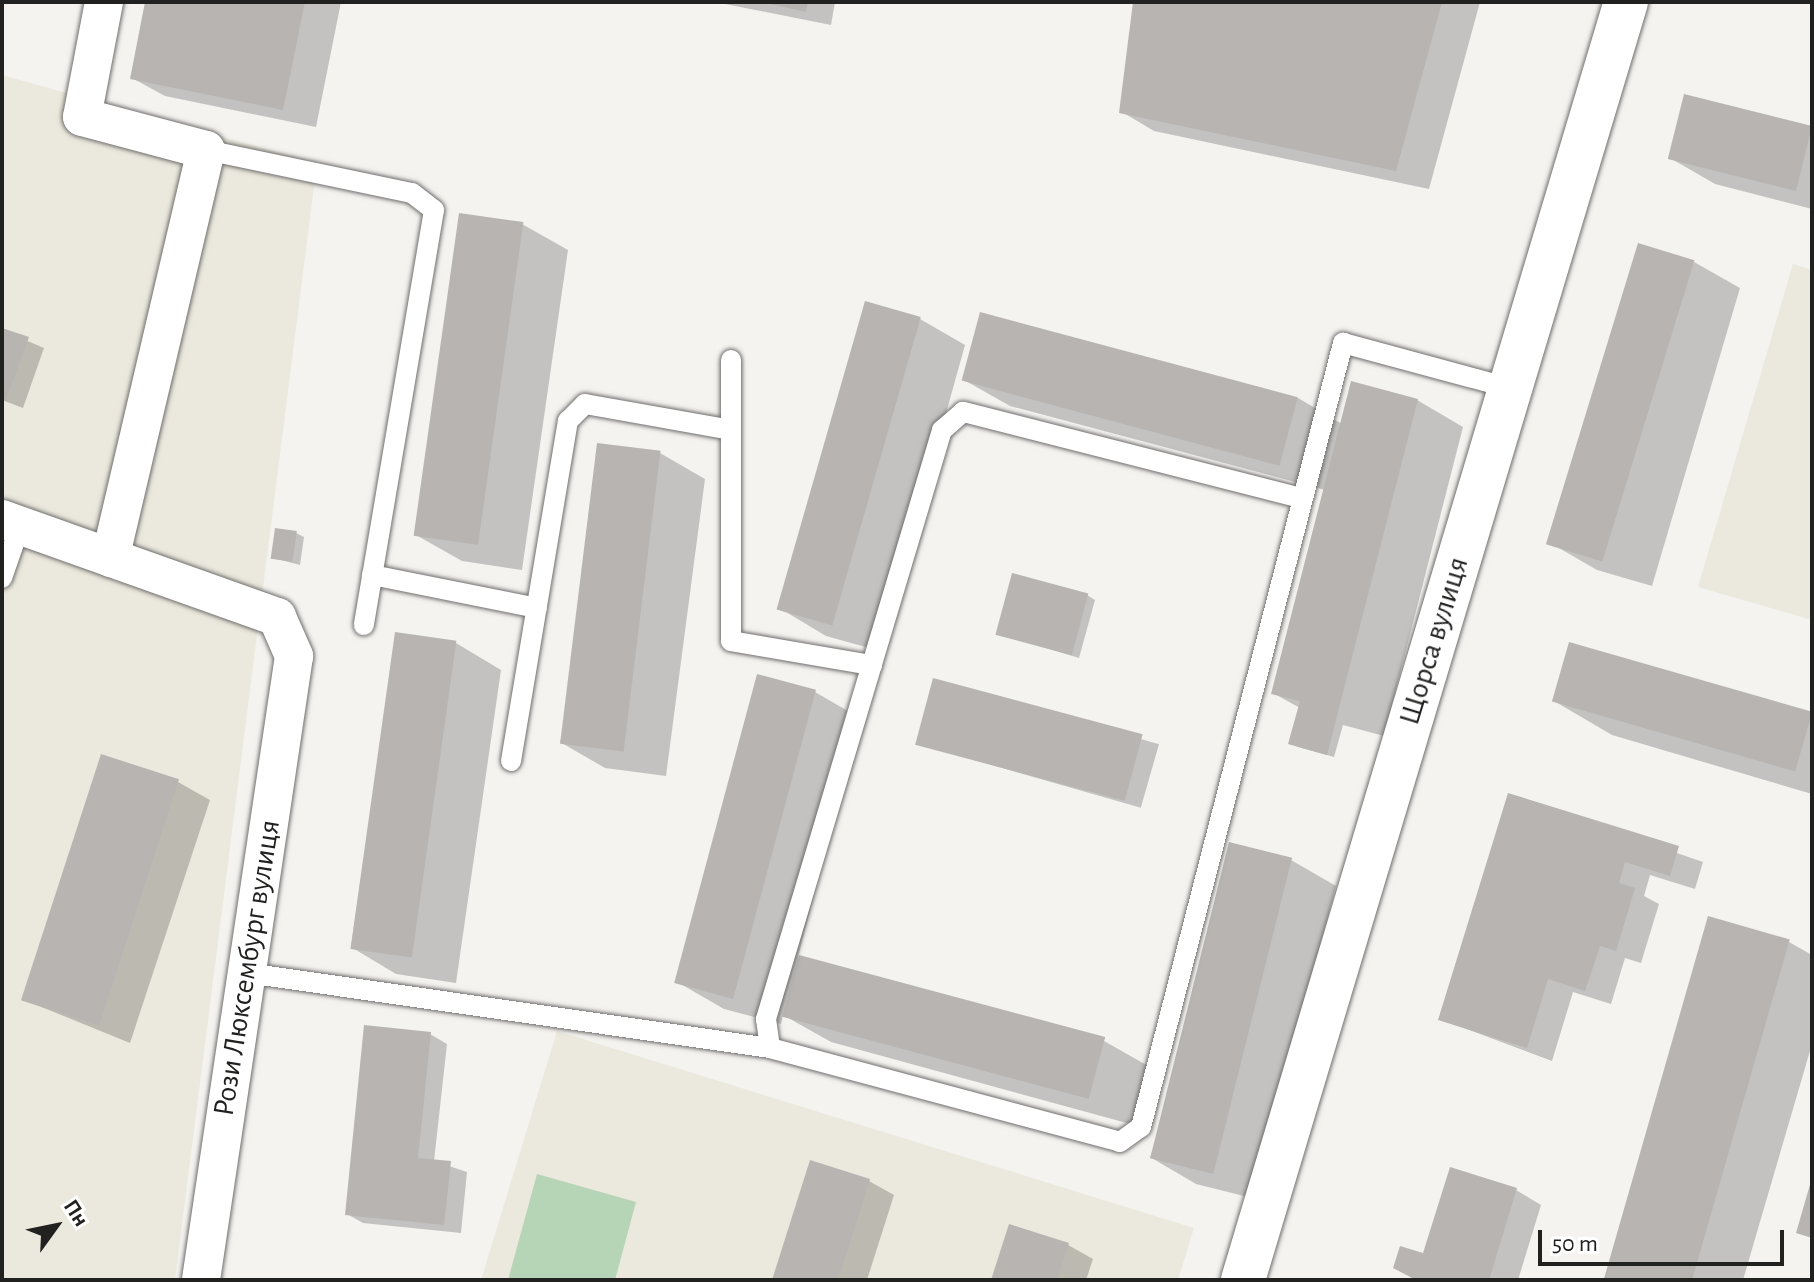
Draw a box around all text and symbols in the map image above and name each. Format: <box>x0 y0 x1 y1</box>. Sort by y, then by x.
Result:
street label: Щорса вулиця <box>1391 553 1477 729</box>
street label: Рози Люксембург вулиця <box>206 817 288 1119</box>
north arrow <box>16 1186 96 1266</box>
text: Пн <box>60 1196 93 1230</box>
scale bar <box>1542 1214 1788 1264</box>
text: 50 m <box>1552 1232 1598 1256</box>

